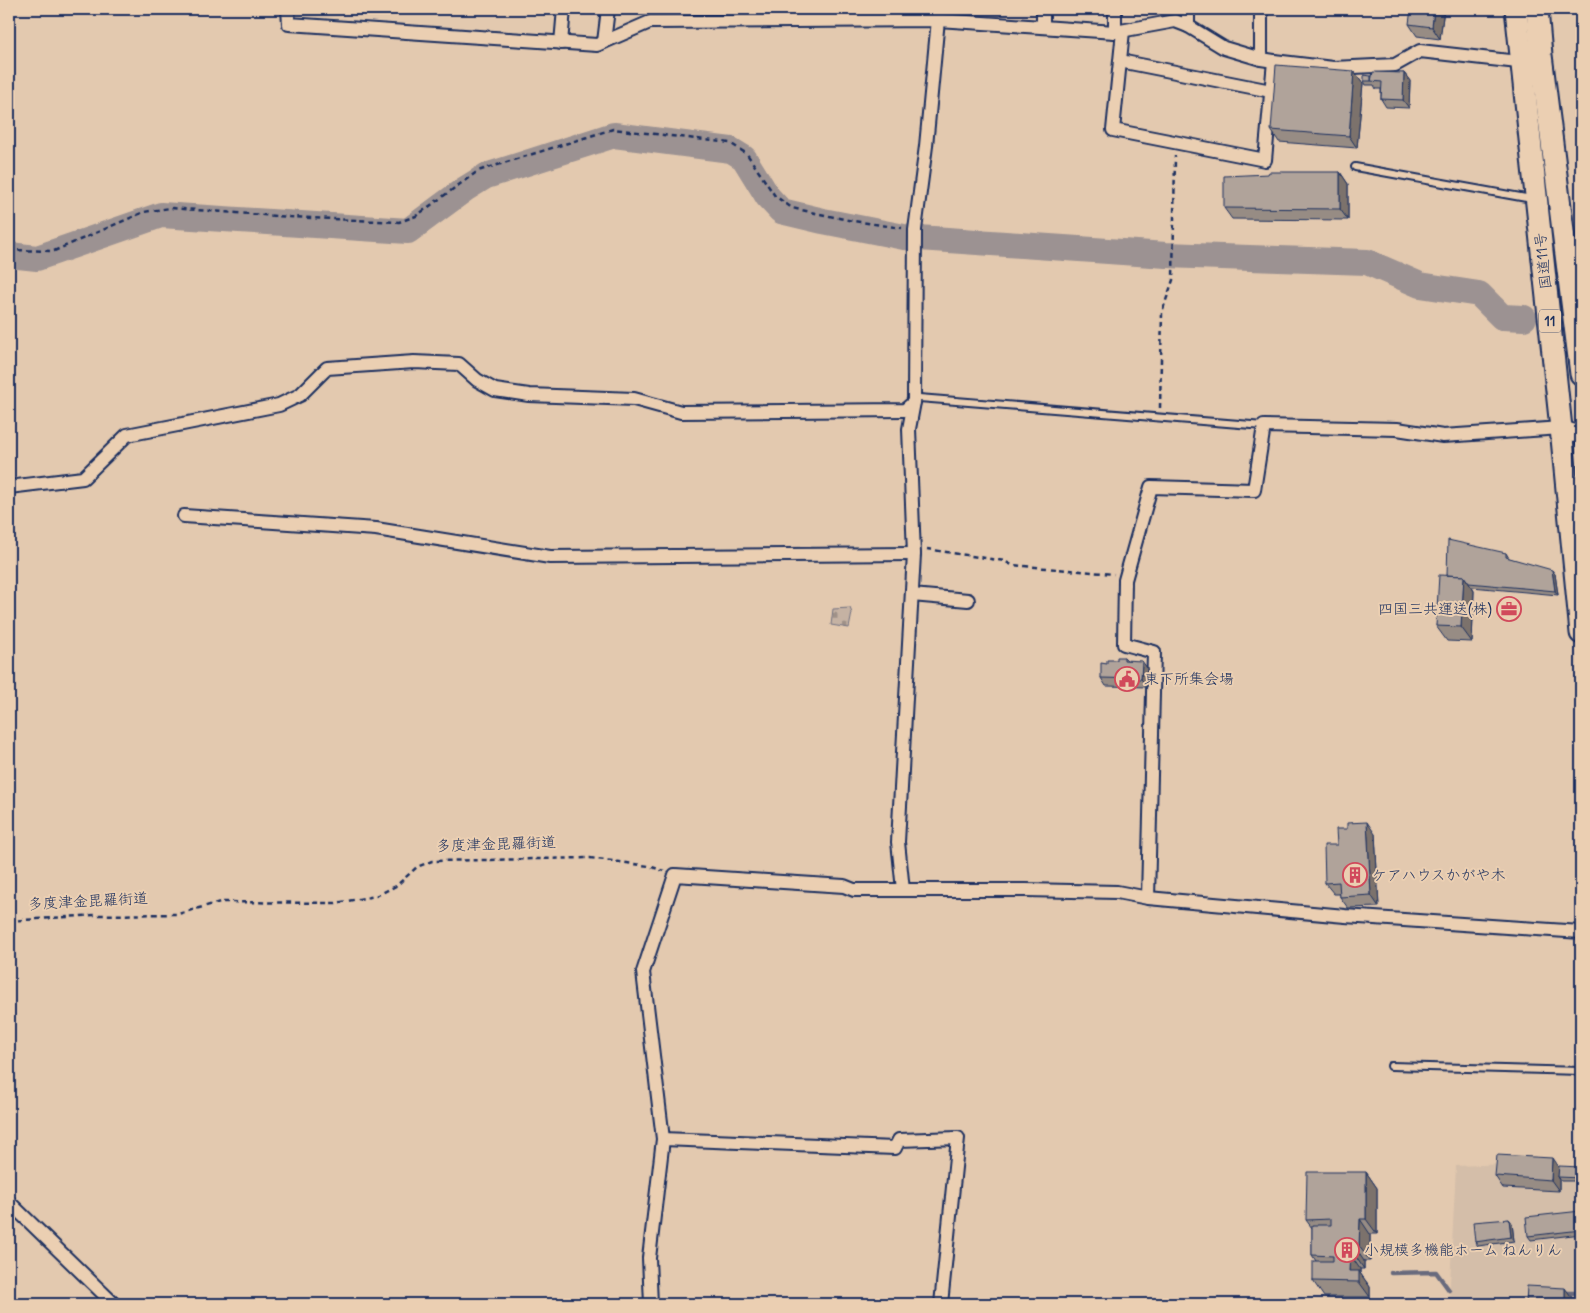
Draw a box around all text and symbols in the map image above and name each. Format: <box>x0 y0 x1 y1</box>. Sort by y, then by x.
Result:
street label: 国道11号 <box>1530 232 1555 290</box>
road number: 11 <box>1539 310 1561 332</box>
office icon: 四国三共運送(株) <box>1496 596 1522 622</box>
place label: 四国三共運送(株) <box>1378 599 1492 618</box>
public building icon: 東下所集会場 <box>1114 666 1140 692</box>
place label: 東下所集会場 <box>1144 669 1234 688</box>
street label: 多度津金毘羅街道 <box>436 832 556 855</box>
building icon: ケアハウスかがや木 <box>1342 862 1368 888</box>
place label: ケアハウスかがや木 <box>1372 865 1506 884</box>
street label: 多度津金毘羅街道 <box>28 888 148 913</box>
building icon: 小規模多機能ホーム ねんりん <box>1334 1237 1360 1263</box>
place label: 小規模多機能ホーム ねんりん <box>1364 1240 1562 1259</box>

